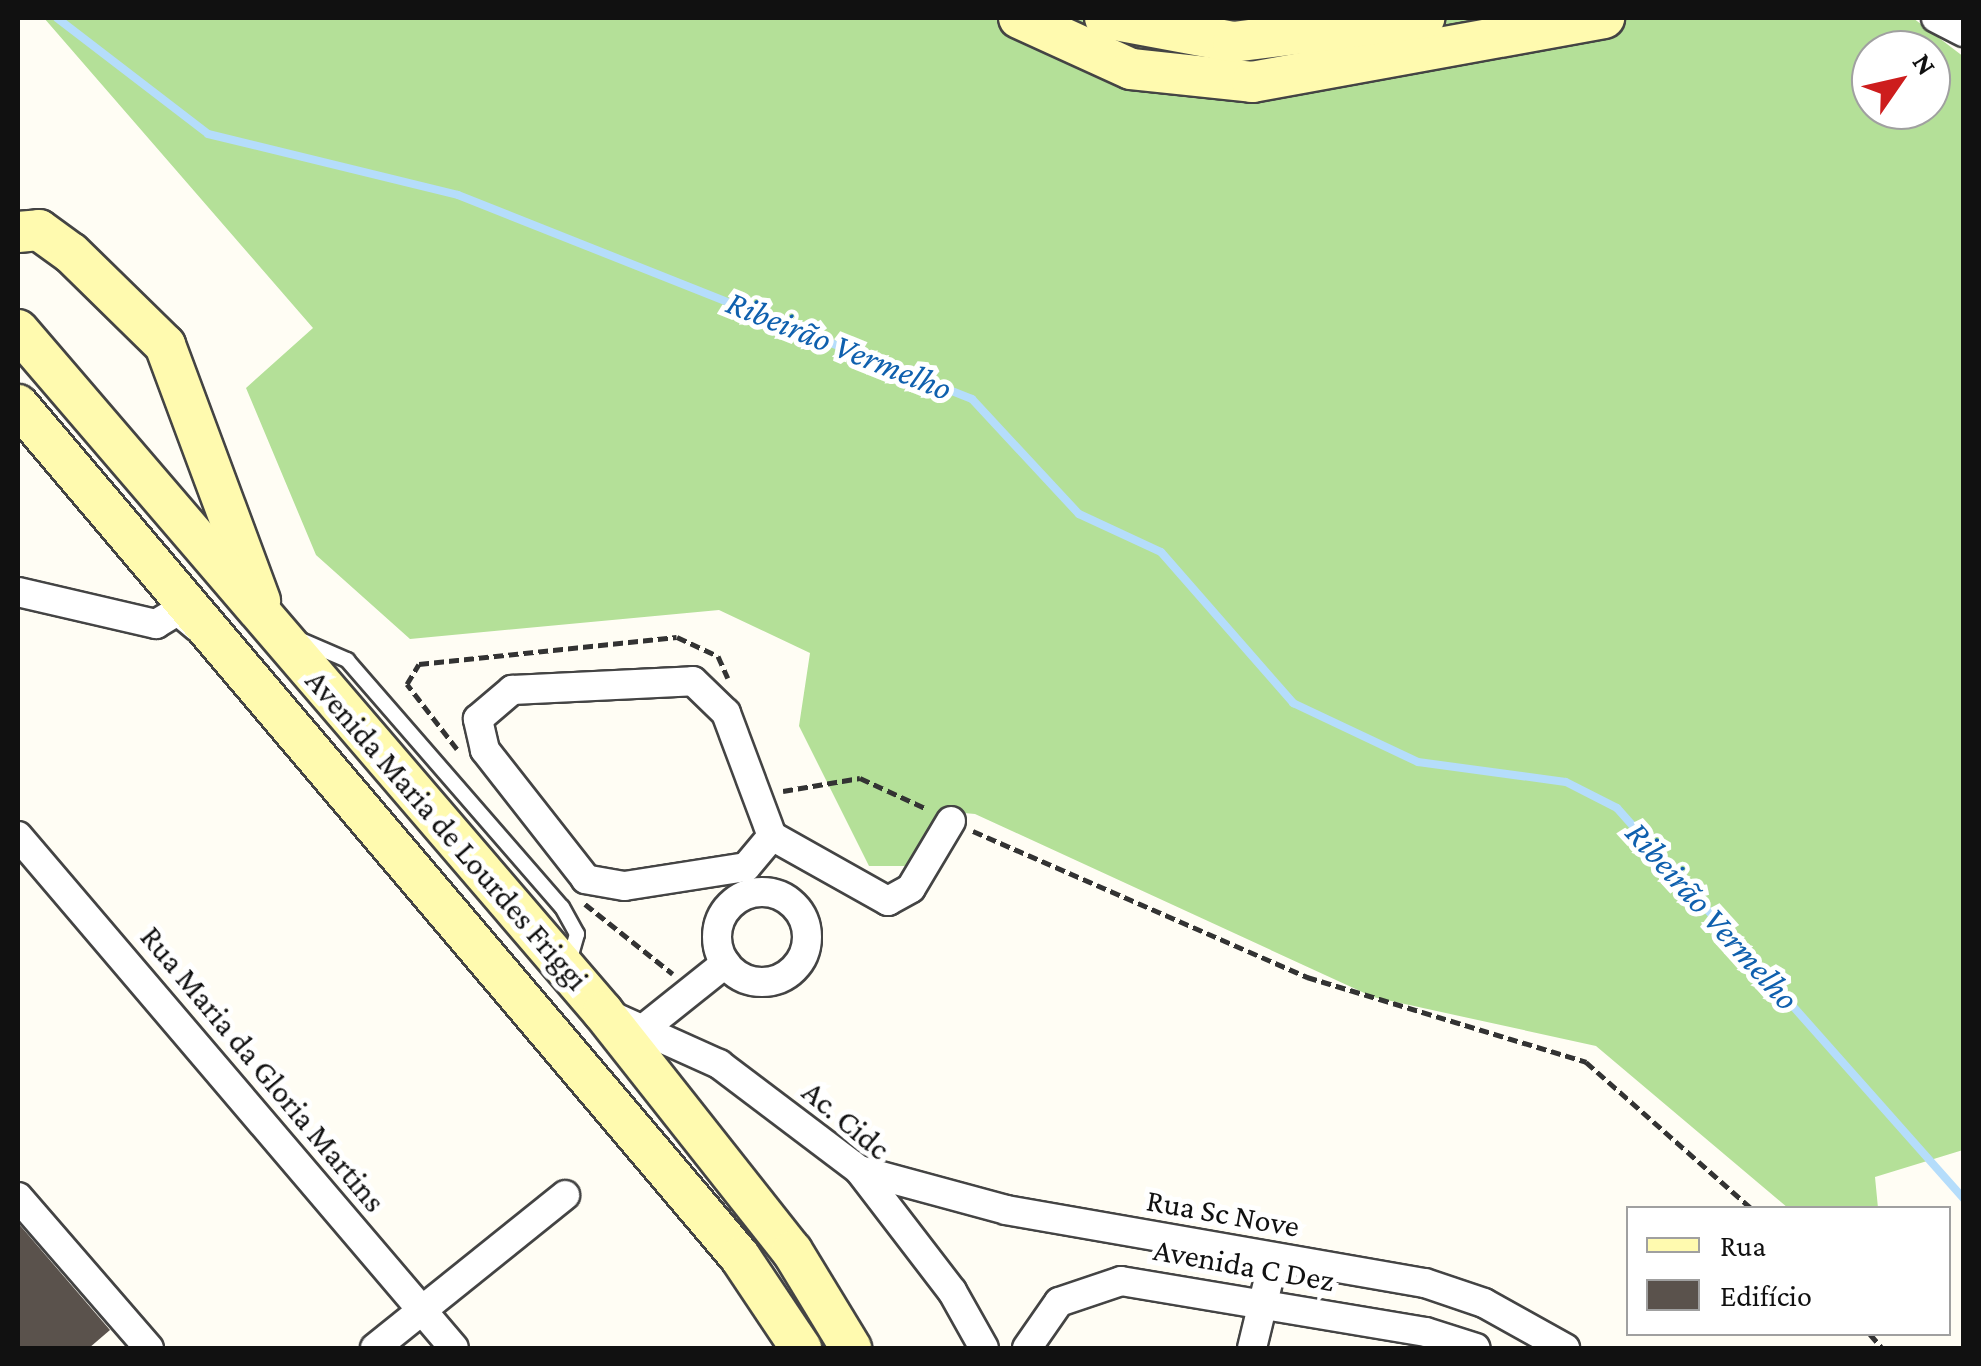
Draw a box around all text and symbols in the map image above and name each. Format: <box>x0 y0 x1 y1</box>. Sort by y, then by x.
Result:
north arrow <box>1851 30 1951 130</box>
text: N <box>1906 47 1943 81</box>
water label: Ribeirão Vermelho <box>720 282 958 410</box>
street label: Avenida Maria de Lourdes Friggi <box>297 662 597 998</box>
water label: Ribeirão Vermelho <box>1616 813 1808 1019</box>
street label: Rua Maria da Gloria Martins <box>132 918 394 1220</box>
street label: Ac. Cidc <box>795 1072 897 1168</box>
street label: Rua Sc Nove <box>1144 1181 1302 1245</box>
legend <box>1626 1206 1951 1336</box>
text: Rua <box>1720 1229 1766 1262</box>
street label: Avenida C Dez <box>1151 1230 1337 1300</box>
text: Edifício <box>1720 1279 1812 1312</box>

